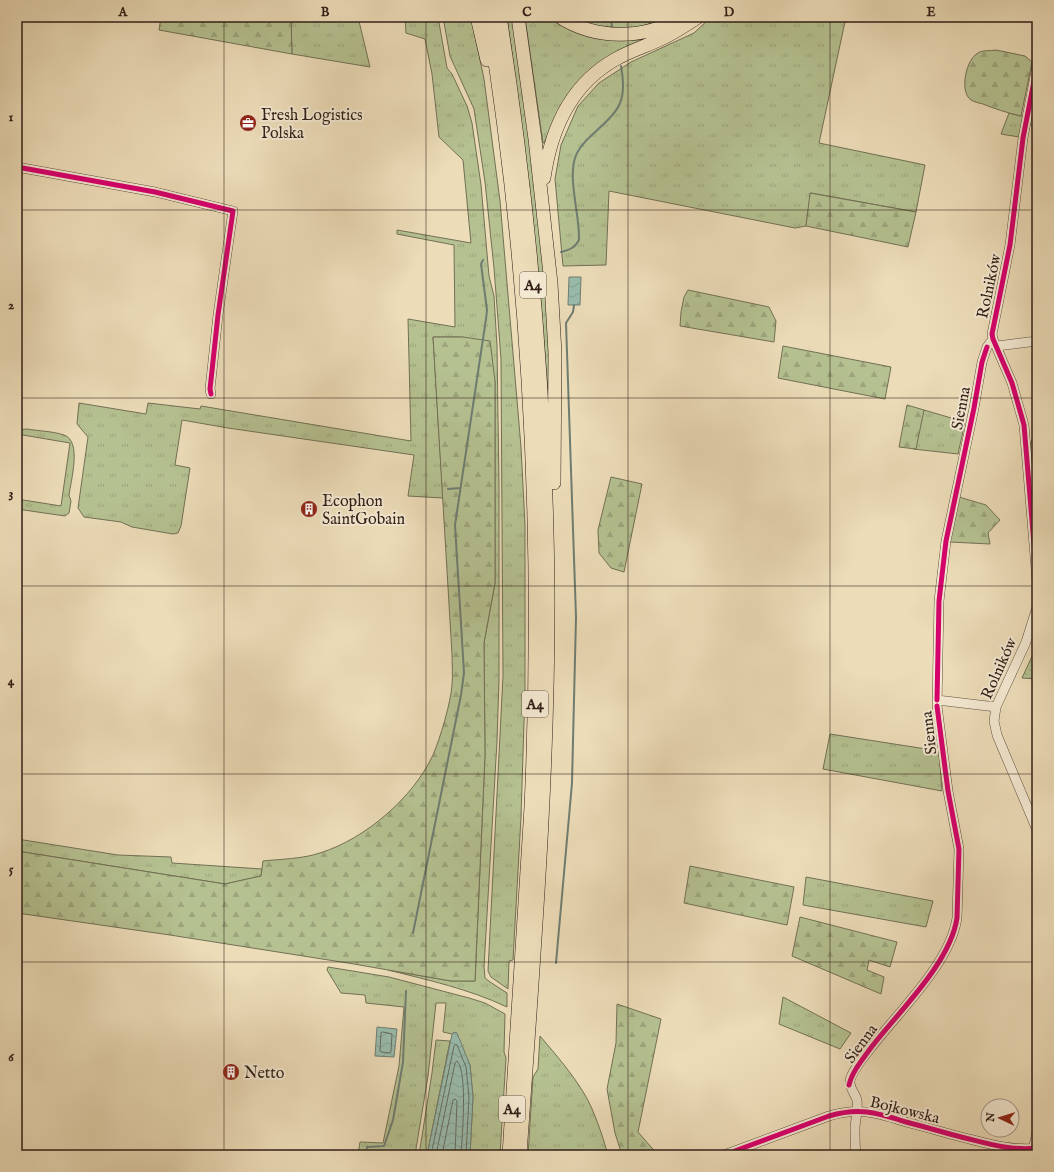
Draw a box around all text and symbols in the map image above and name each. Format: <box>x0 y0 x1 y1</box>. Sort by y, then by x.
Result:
text: A <box>118 4 129 21</box>
text: B <box>321 4 330 21</box>
text: C <box>522 4 532 21</box>
text: D <box>724 4 735 21</box>
text: E <box>926 4 936 21</box>
place label: Fresh Logistics Polska <box>261 106 363 144</box>
text: 1 <box>9 109 14 126</box>
office icon: Fresh Logistics Polska <box>238 113 258 133</box>
street label: Rolników <box>973 252 1007 320</box>
road number: A4 <box>520 272 546 298</box>
text: 2 <box>8 297 14 314</box>
street label: Sienna <box>948 385 976 432</box>
text: 3 <box>9 485 14 502</box>
place label: Ecophon SaintGobain <box>322 492 405 530</box>
building icon: Ecophon SaintGobain <box>299 499 319 519</box>
street label: Rolników <box>977 635 1022 703</box>
text: 4 <box>8 673 15 690</box>
road number: A4 <box>522 691 548 717</box>
street label: Sienna <box>917 710 943 756</box>
text: 5 <box>9 861 14 878</box>
street label: Sienna <box>841 1021 883 1068</box>
text: 6 <box>8 1049 14 1066</box>
building icon: Netto <box>221 1062 241 1082</box>
place label: Netto <box>244 1064 285 1084</box>
street label: Bojkowska <box>867 1093 942 1129</box>
road number: A4 <box>499 1096 525 1122</box>
north arrow <box>980 1098 1020 1138</box>
text: N <box>984 1112 998 1124</box>

